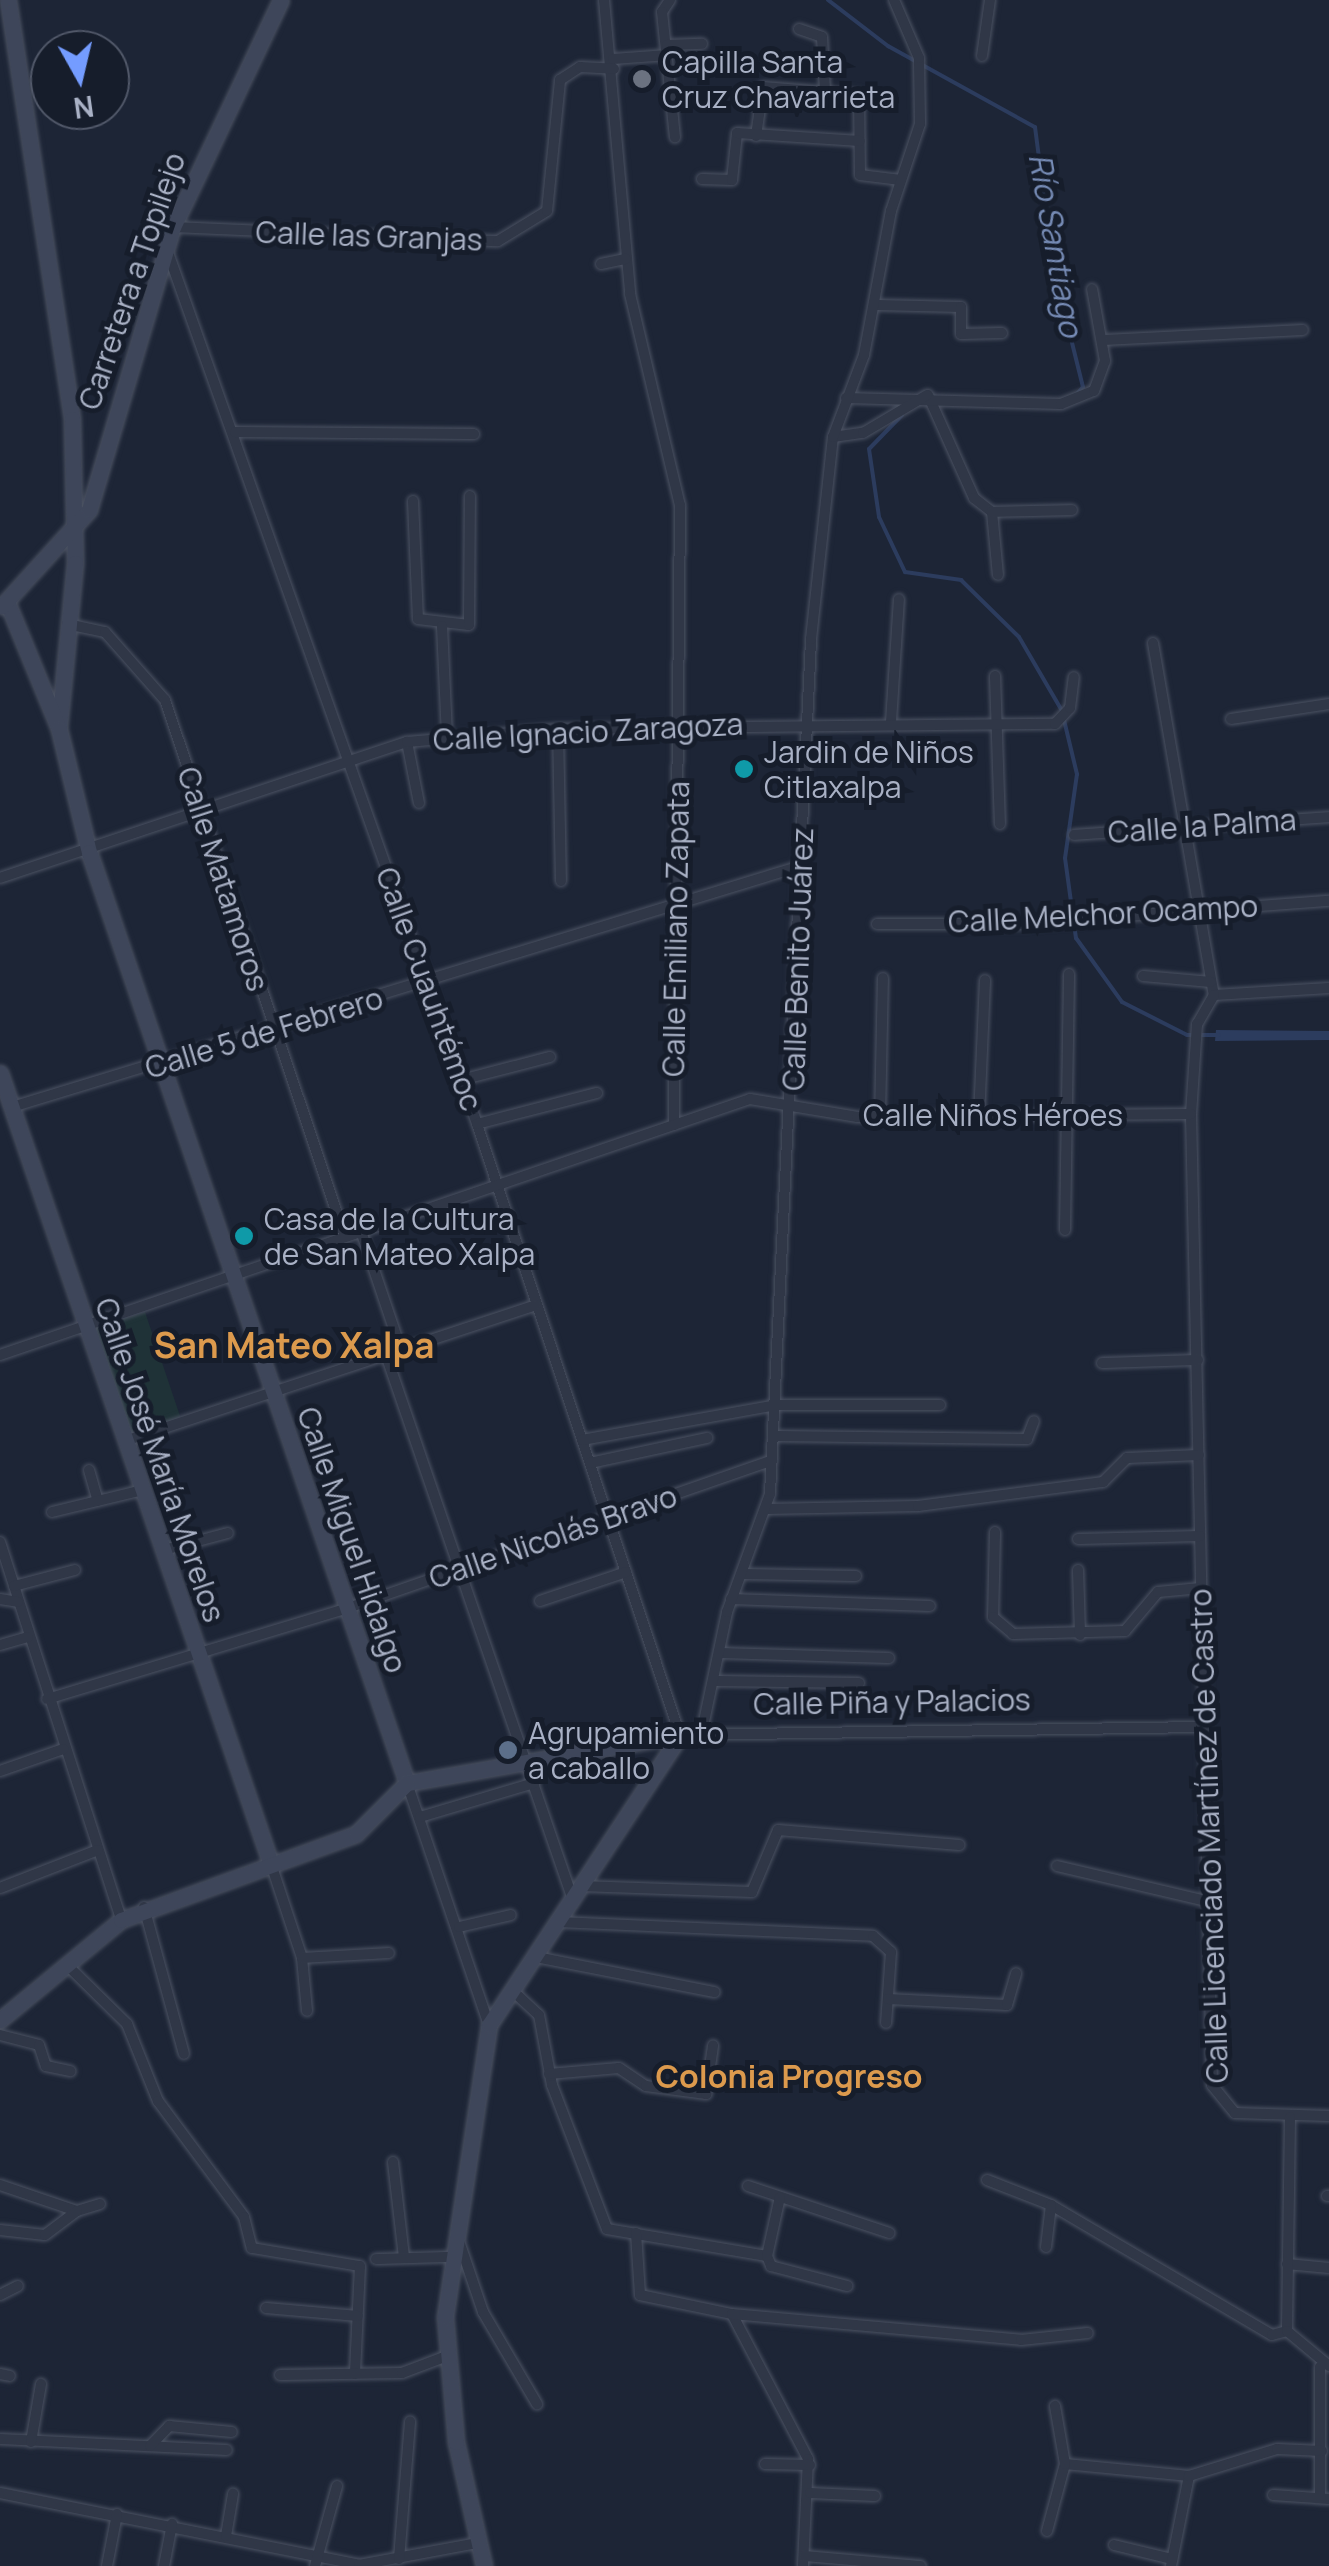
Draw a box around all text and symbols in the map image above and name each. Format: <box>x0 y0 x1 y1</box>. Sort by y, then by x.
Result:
north arrow <box>30 30 130 130</box>
place label: Capilla Santa Cruz Chavarrieta <box>662 44 895 114</box>
marker: Capilla Santa Cruz Chavarrieta <box>631 68 653 90</box>
text: N <box>71 88 97 128</box>
street label: Carretera a Topilejo <box>71 148 193 414</box>
water label: Río Santiago <box>1021 150 1091 340</box>
street label: Calle las Granjas <box>255 214 483 258</box>
street label: Calle Ignacio Zaragoza <box>432 706 744 758</box>
place label: Jardin de Niños Citlaxalpa <box>764 734 974 804</box>
marker: Jardin de Niños Citlaxalpa <box>733 758 755 780</box>
street label: Calle Matamoros <box>170 763 276 995</box>
street label: Calle Emiliano Zapata <box>655 781 697 1077</box>
street label: Calle la Palma <box>1107 801 1297 851</box>
street label: Calle Benito Juárez <box>775 827 821 1091</box>
street label: Calle Cuauhtémoc <box>368 863 490 1115</box>
street label: Calle Melchor Ocampo <box>947 888 1259 940</box>
street label: Calle 5 de Febrero <box>141 980 387 1086</box>
street label: Calle Niños Héroes <box>863 1097 1123 1133</box>
place label: Casa de la Cultura de San Mateo Xalpa <box>264 1201 535 1272</box>
marker: Casa de la Cultura de San Mateo Xalpa <box>233 1225 255 1247</box>
street label: Calle José María Morelos <box>88 1293 232 1627</box>
district label: San Mateo Xalpa <box>154 1324 434 1366</box>
street label: Calle Miguel Hidalgo <box>290 1402 414 1678</box>
street label: Calle Nicolás Bravo <box>424 1478 682 1596</box>
street label: Calle Licenciado Martínez de Castro <box>1182 1588 1236 2084</box>
street label: Calle Piña y Palacios <box>753 1682 1031 1722</box>
place label: Agrupamiento a caballo <box>528 1715 724 1786</box>
marker: Agrupamiento a caballo <box>497 1739 519 1761</box>
district label: Colonia Progreso <box>655 2057 923 2095</box>

